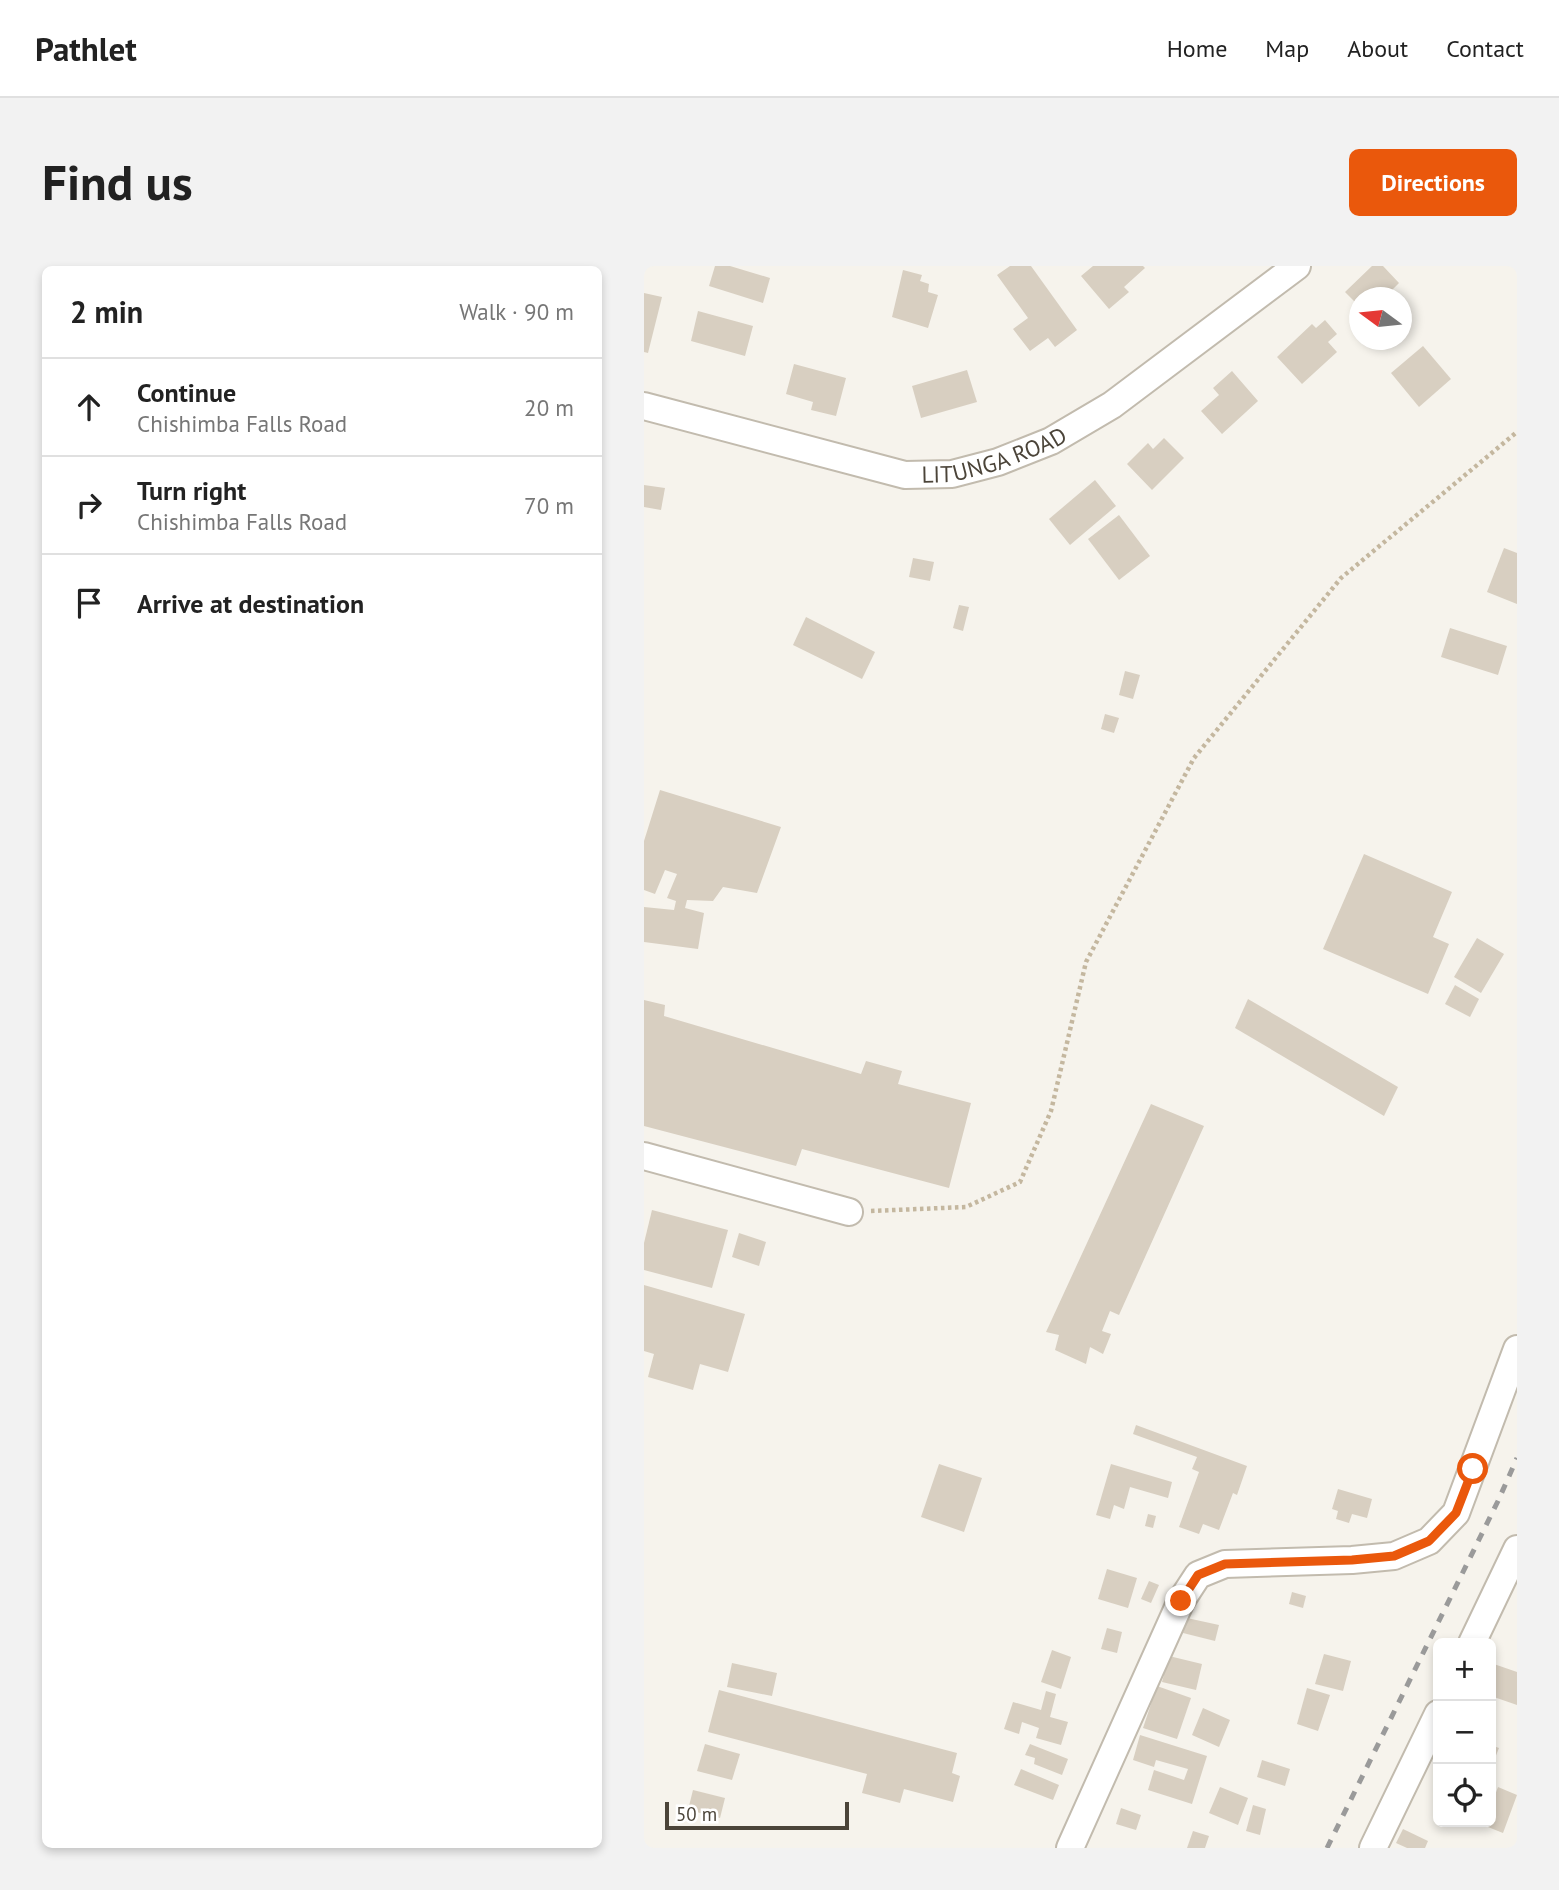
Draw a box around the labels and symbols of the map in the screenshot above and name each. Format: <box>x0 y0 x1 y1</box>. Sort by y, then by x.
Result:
north arrow <box>1349 287 1412 350</box>
street label: LITUNGA ROAD <box>921 420 1072 489</box>
route start <box>1457 1453 1488 1484</box>
route end <box>1165 1585 1196 1616</box>
scale bar <box>665 1799 849 1831</box>

